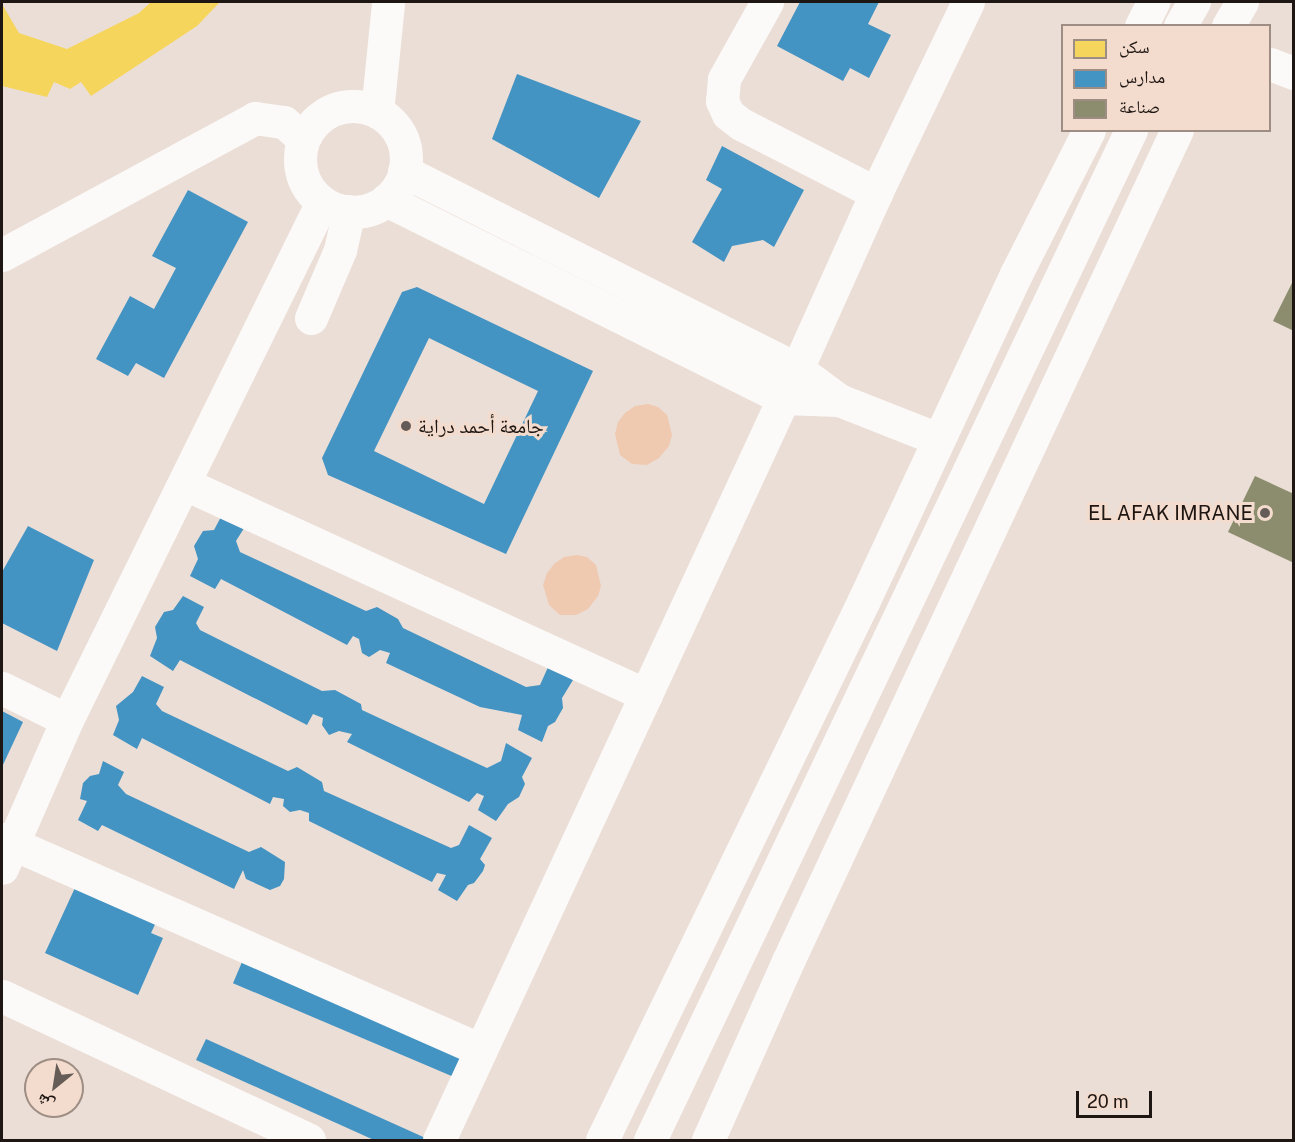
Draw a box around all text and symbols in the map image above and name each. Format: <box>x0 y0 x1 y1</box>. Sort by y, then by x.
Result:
legend <box>1061 24 1271 132</box>
text: سكن <box>1119 36 1150 57</box>
text: مدارس <box>1119 66 1165 87</box>
text: صناعة <box>1119 96 1160 117</box>
place label: جامعة أحمد دراية <box>418 414 544 438</box>
marker: جامعة أحمد دراية <box>399 419 413 433</box>
place label: EL AFAK IMRANE <box>1088 501 1253 525</box>
marker: EL AFAK IMRANE <box>1258 506 1272 520</box>
north arrow <box>24 1058 84 1118</box>
scale bar <box>1079 1079 1156 1117</box>
text: ش <box>34 1090 58 1115</box>
text: 20 m <box>1087 1091 1129 1112</box>

